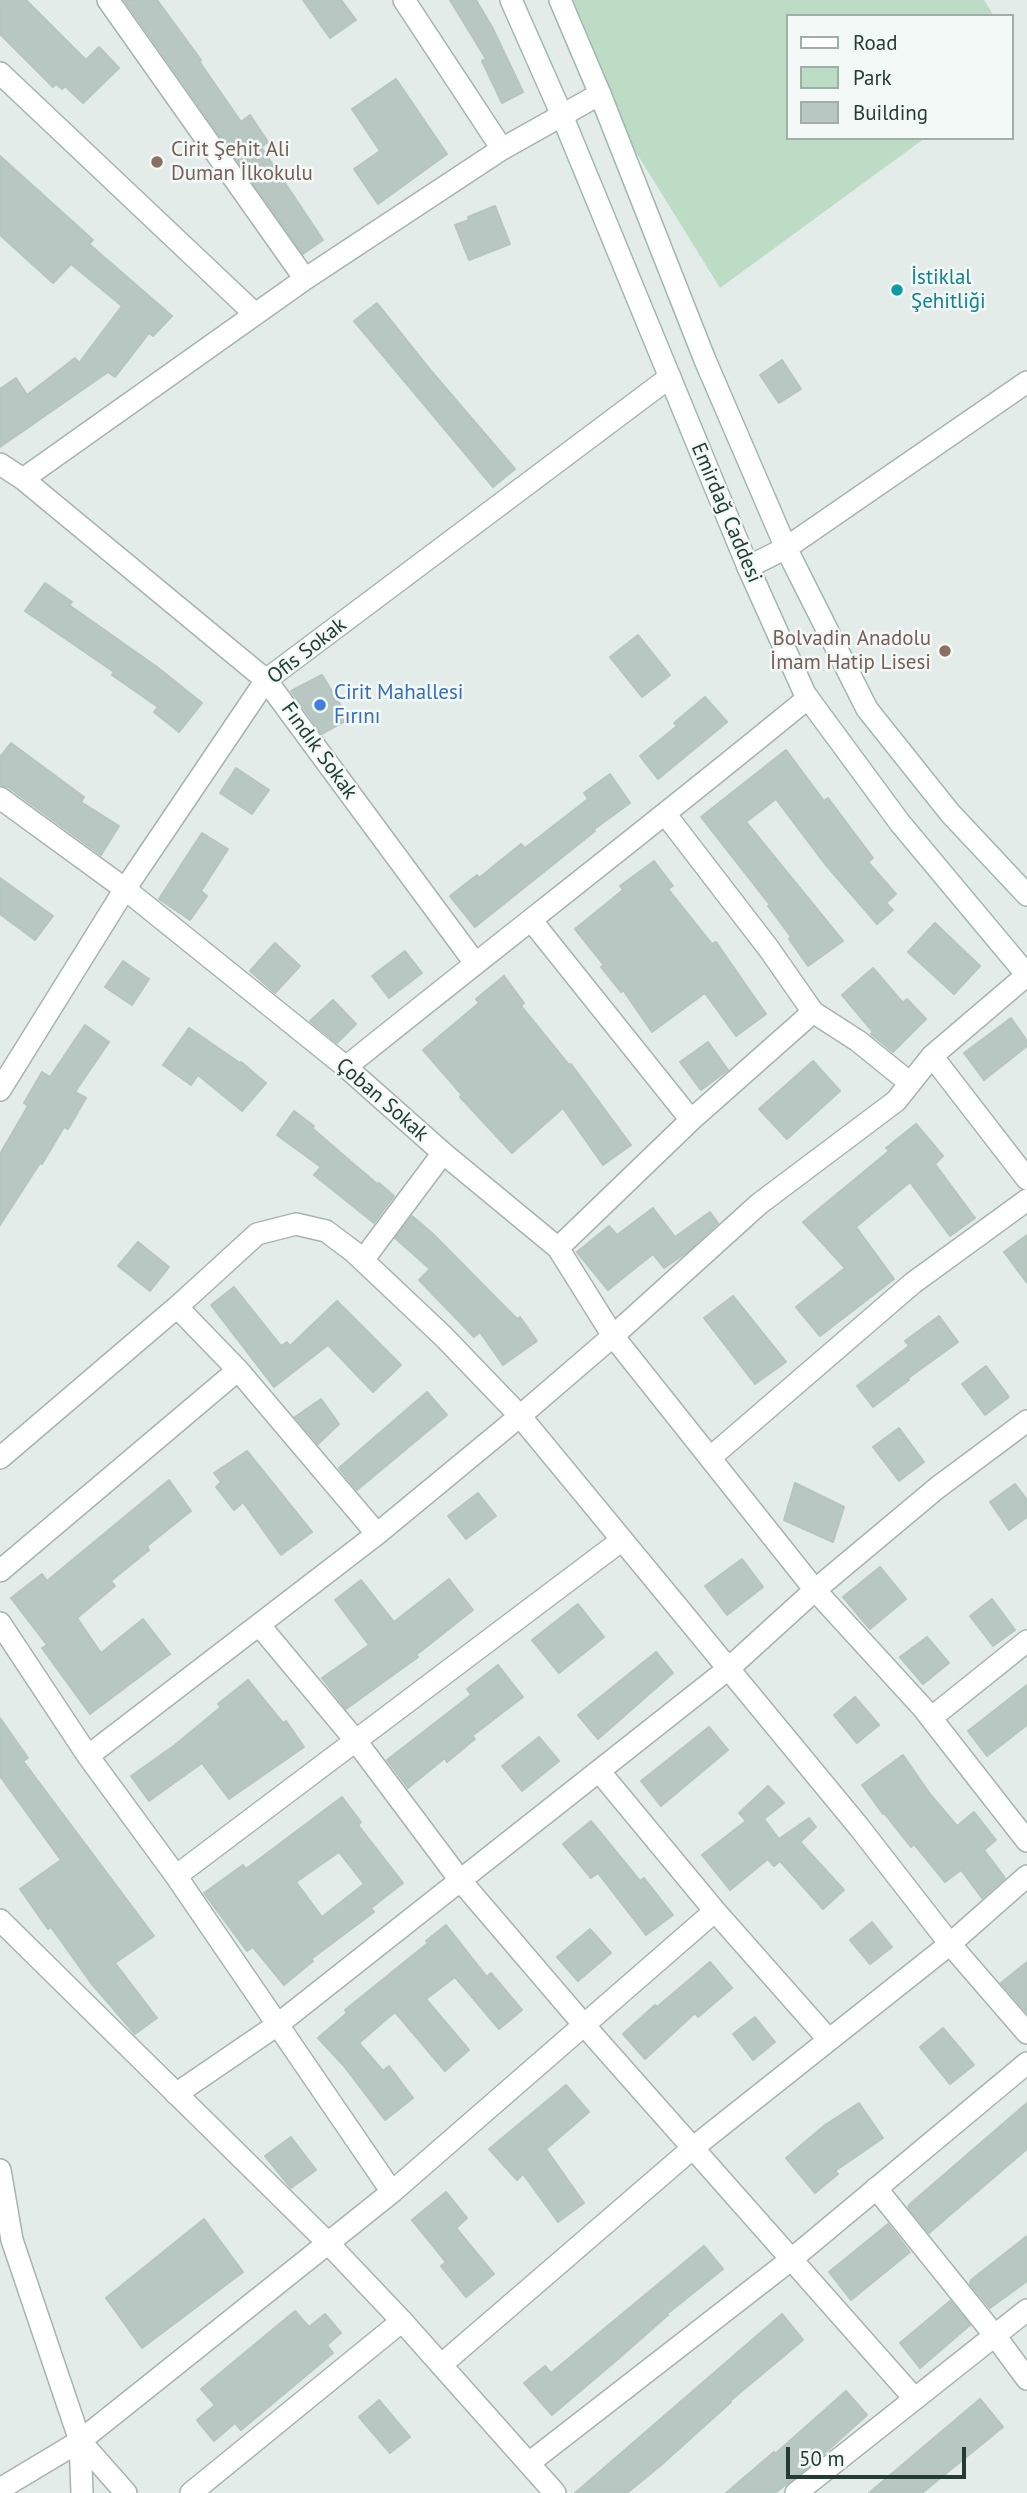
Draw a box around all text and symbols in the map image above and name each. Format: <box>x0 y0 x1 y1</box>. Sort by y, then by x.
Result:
legend <box>786 14 1013 140</box>
text: Road <box>853 29 897 56</box>
text: Park <box>853 64 892 91</box>
text: Building <box>853 99 928 126</box>
place label: Cirit Şehit Ali Duman İlkokulu <box>171 137 313 187</box>
marker: Cirit Şehit Ali Duman İlkokulu <box>149 154 165 170</box>
place label: İstiklal Şehitliği <box>911 265 986 315</box>
marker: İstiklal Şehitliği <box>889 282 905 298</box>
street label: Emirdağ Caddesi <box>685 439 767 587</box>
street label: Ofis Sokak <box>263 612 351 690</box>
place label: Bolvadin Anadolu İmam Hatip Lisesi <box>770 626 931 676</box>
marker: Bolvadin Anadolu İmam Hatip Lisesi <box>937 643 953 659</box>
place label: Cirit Mahallesi Fırını <box>334 680 463 730</box>
marker: Cirit Mahallesi Fırını <box>312 697 328 713</box>
street label: Fındık Sokak <box>275 698 363 804</box>
street label: Çoban Sokak <box>331 1053 433 1147</box>
scale bar <box>789 2434 969 2478</box>
text: 50 m <box>799 2445 845 2472</box>

